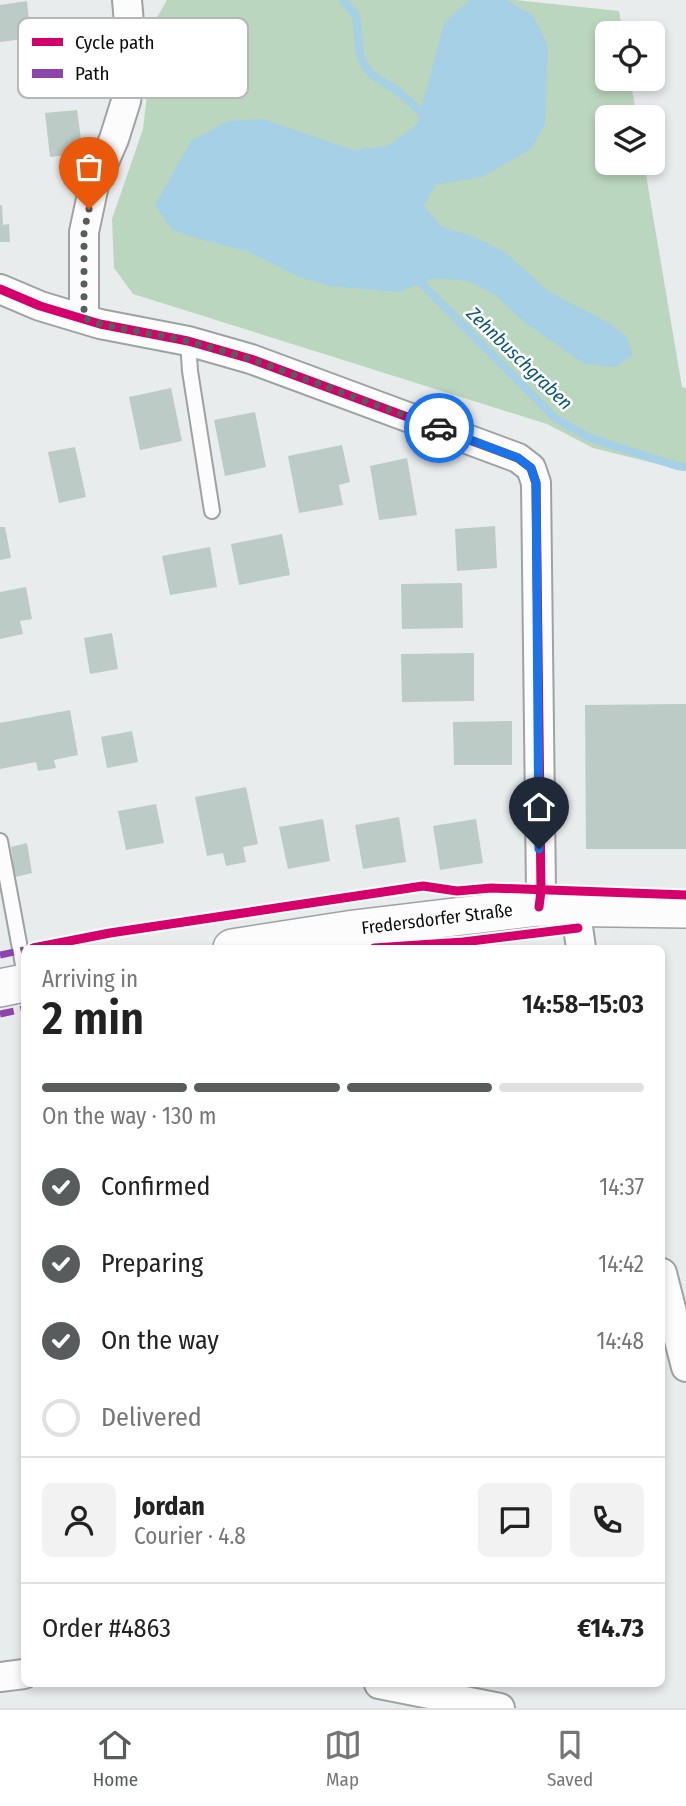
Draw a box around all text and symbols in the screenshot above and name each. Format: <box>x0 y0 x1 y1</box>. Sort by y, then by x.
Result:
legend <box>18 18 248 98</box>
map controls <box>595 21 665 175</box>
button: locate <box>595 21 665 91</box>
text: Cycle path <box>75 31 154 54</box>
text: Path <box>75 62 110 85</box>
button: layers <box>595 105 665 175</box>
pin <box>59 137 119 209</box>
icon: bag <box>70 148 108 186</box>
water label: Zehnbuschgraben <box>461 301 577 415</box>
courier <box>404 393 474 463</box>
icon: car <box>420 409 458 447</box>
pin <box>509 777 569 849</box>
icon: home <box>520 788 558 826</box>
street label: Fredersdorfer Straße <box>360 899 514 939</box>
text: Arriving in <box>42 965 138 993</box>
text: 14:58–15:03 <box>522 989 644 1020</box>
text: 2 min <box>42 991 144 1046</box>
text: On the way · 130 m <box>42 1102 216 1130</box>
icon: check <box>42 1168 80 1206</box>
text: Confirmed <box>101 1171 211 1202</box>
text: 14:37 <box>599 1173 644 1201</box>
icon: check <box>42 1245 80 1283</box>
text: Preparing <box>101 1248 203 1279</box>
text: 14:42 <box>598 1250 644 1278</box>
icon: check <box>42 1322 80 1360</box>
text: On the way <box>101 1325 219 1356</box>
text: 14:48 <box>597 1327 644 1355</box>
text: Delivered <box>101 1402 202 1433</box>
button: person <box>42 1483 116 1557</box>
button: chat <box>478 1483 552 1557</box>
button: phone <box>570 1483 644 1557</box>
text: Jordan <box>134 1491 205 1522</box>
text: Courier · 4.8 <box>134 1522 246 1550</box>
text: Order #4863 <box>42 1613 171 1644</box>
text: €14.73 <box>577 1613 644 1644</box>
tab: Home <box>93 1726 138 1791</box>
tab: Map <box>324 1726 362 1791</box>
tab: Saved <box>547 1726 593 1791</box>

